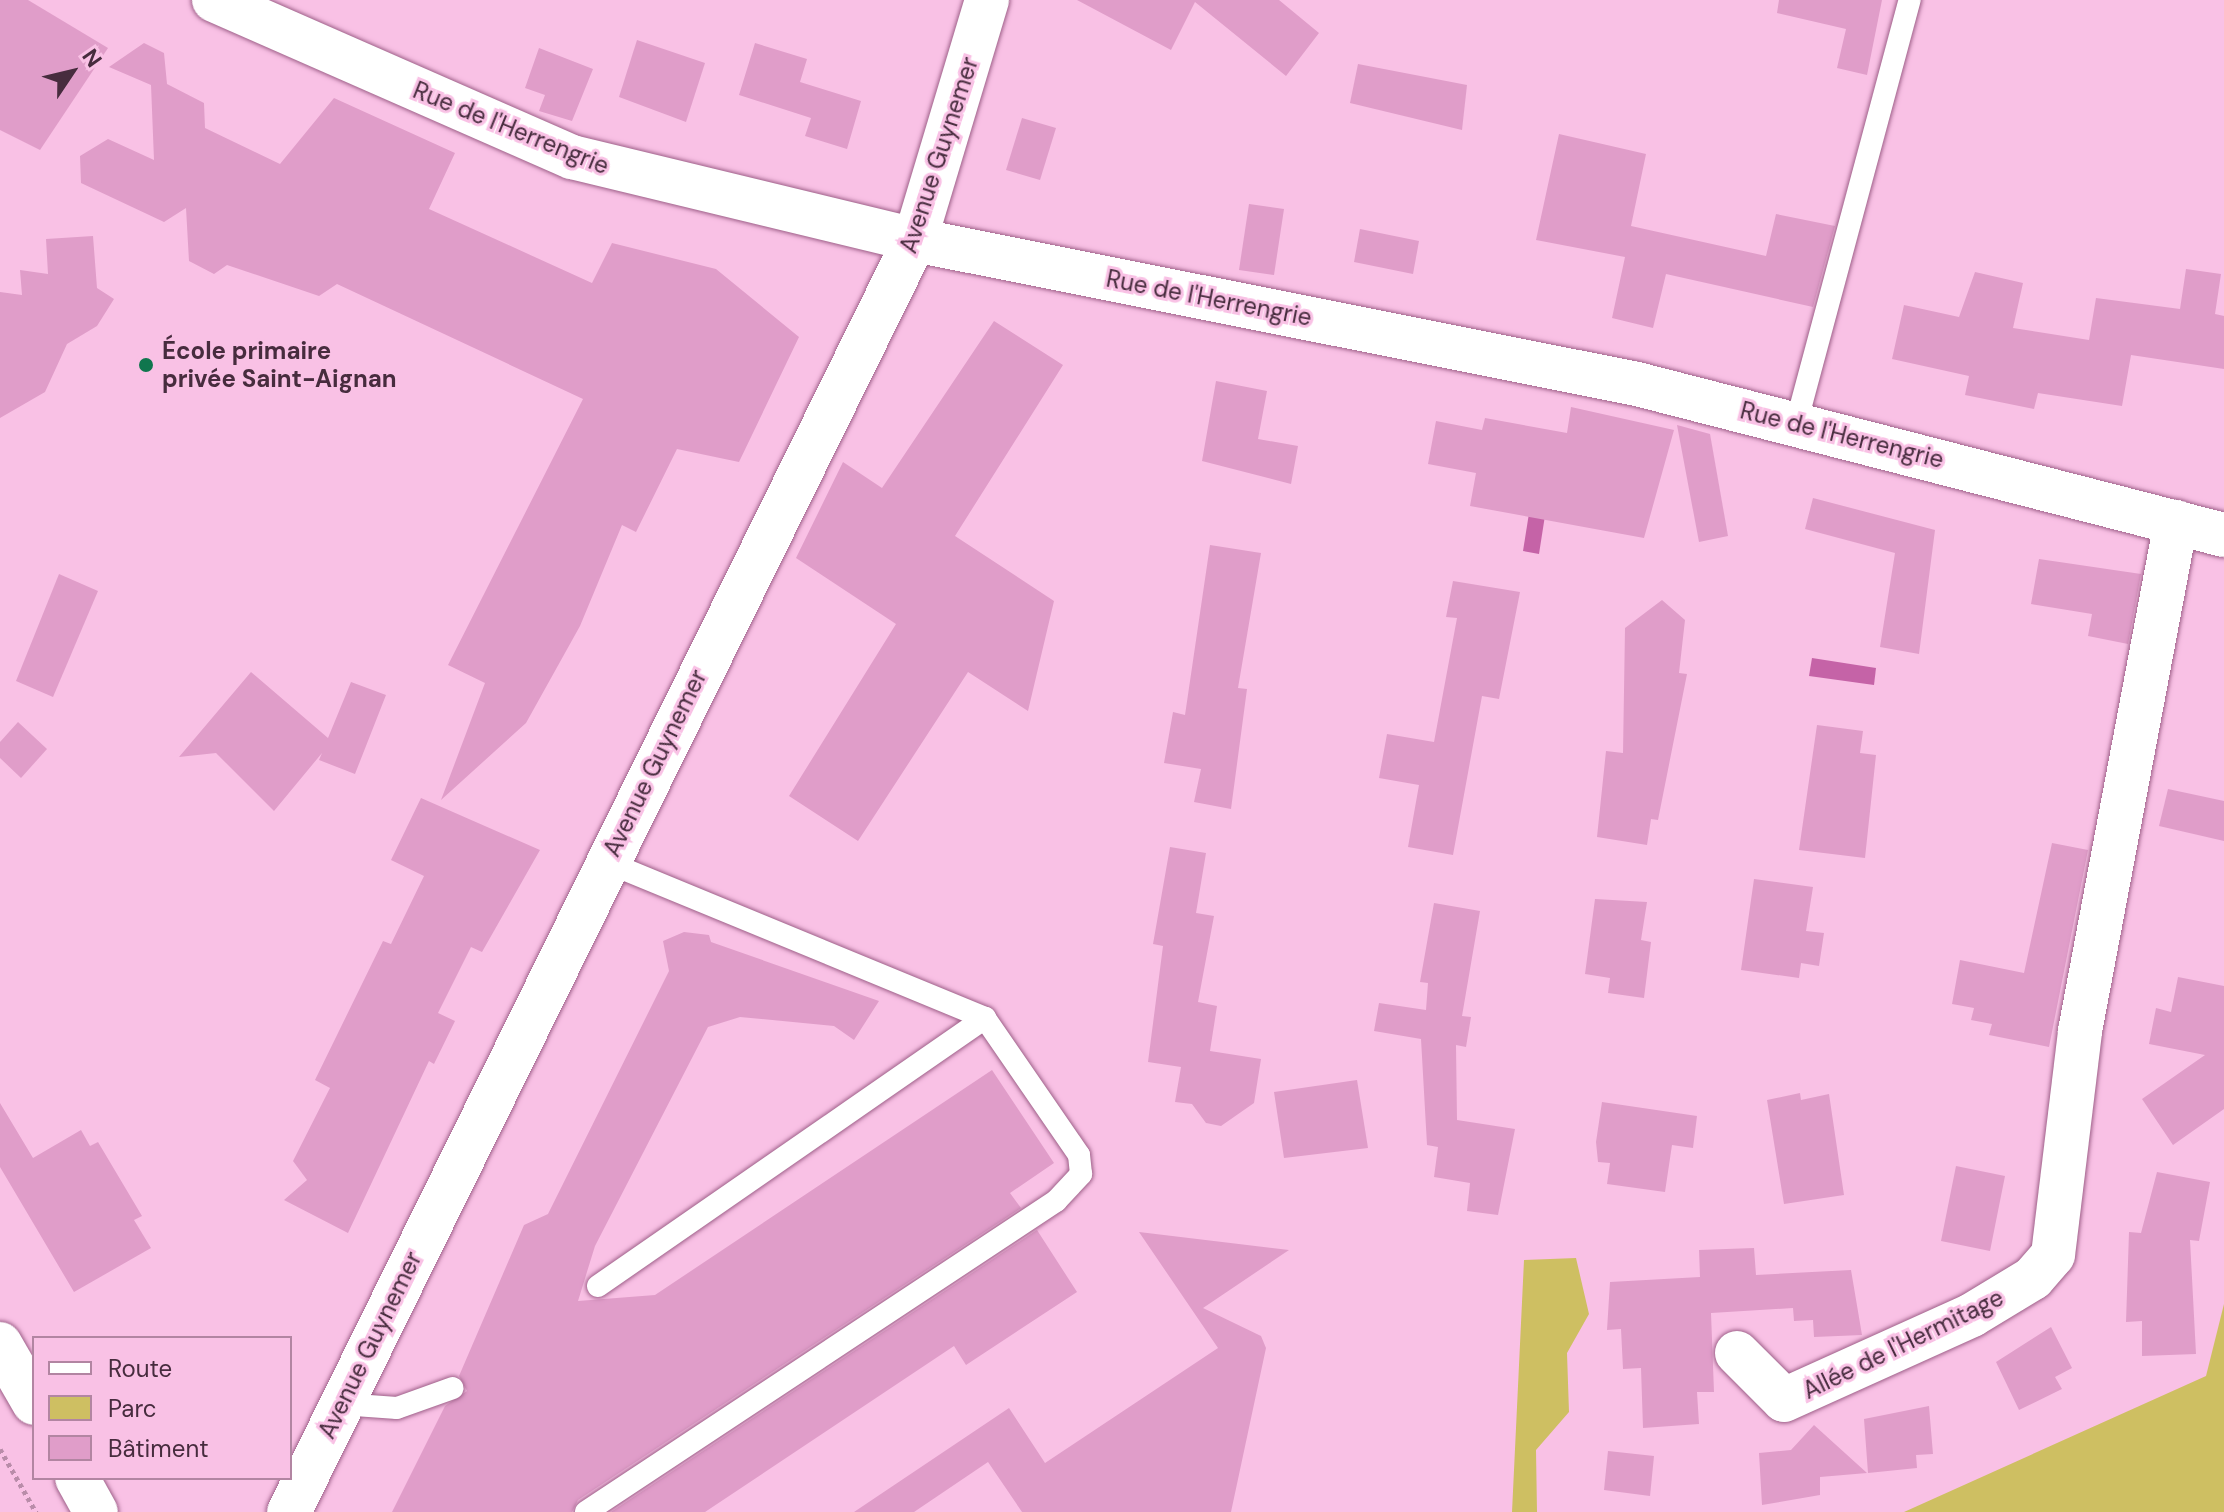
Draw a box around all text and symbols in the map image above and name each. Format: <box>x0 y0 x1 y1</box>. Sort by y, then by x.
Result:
north arrow <box>32 32 112 112</box>
text: N <box>76 43 109 73</box>
street label: Avenue Guynemer <box>894 53 984 257</box>
street label: Rue de l'Herrengrie <box>409 76 613 180</box>
street label: Rue de l'Herrengrie <box>1104 264 1314 332</box>
place label: École primaire privée Saint-Aignan <box>162 337 397 393</box>
marker: École primaire privée Saint-Aignan <box>137 356 155 374</box>
street label: Rue de l'Herrengrie <box>1737 396 1947 474</box>
street label: Avenue Guynemer <box>597 665 713 861</box>
street label: Avenue Guynemer <box>312 1247 428 1443</box>
street label: Allée de l'Hermitage <box>1798 1283 2008 1405</box>
legend <box>32 1336 292 1480</box>
text: Route <box>108 1353 172 1384</box>
text: Parc <box>108 1393 157 1424</box>
text: Bâtiment <box>108 1433 209 1464</box>

